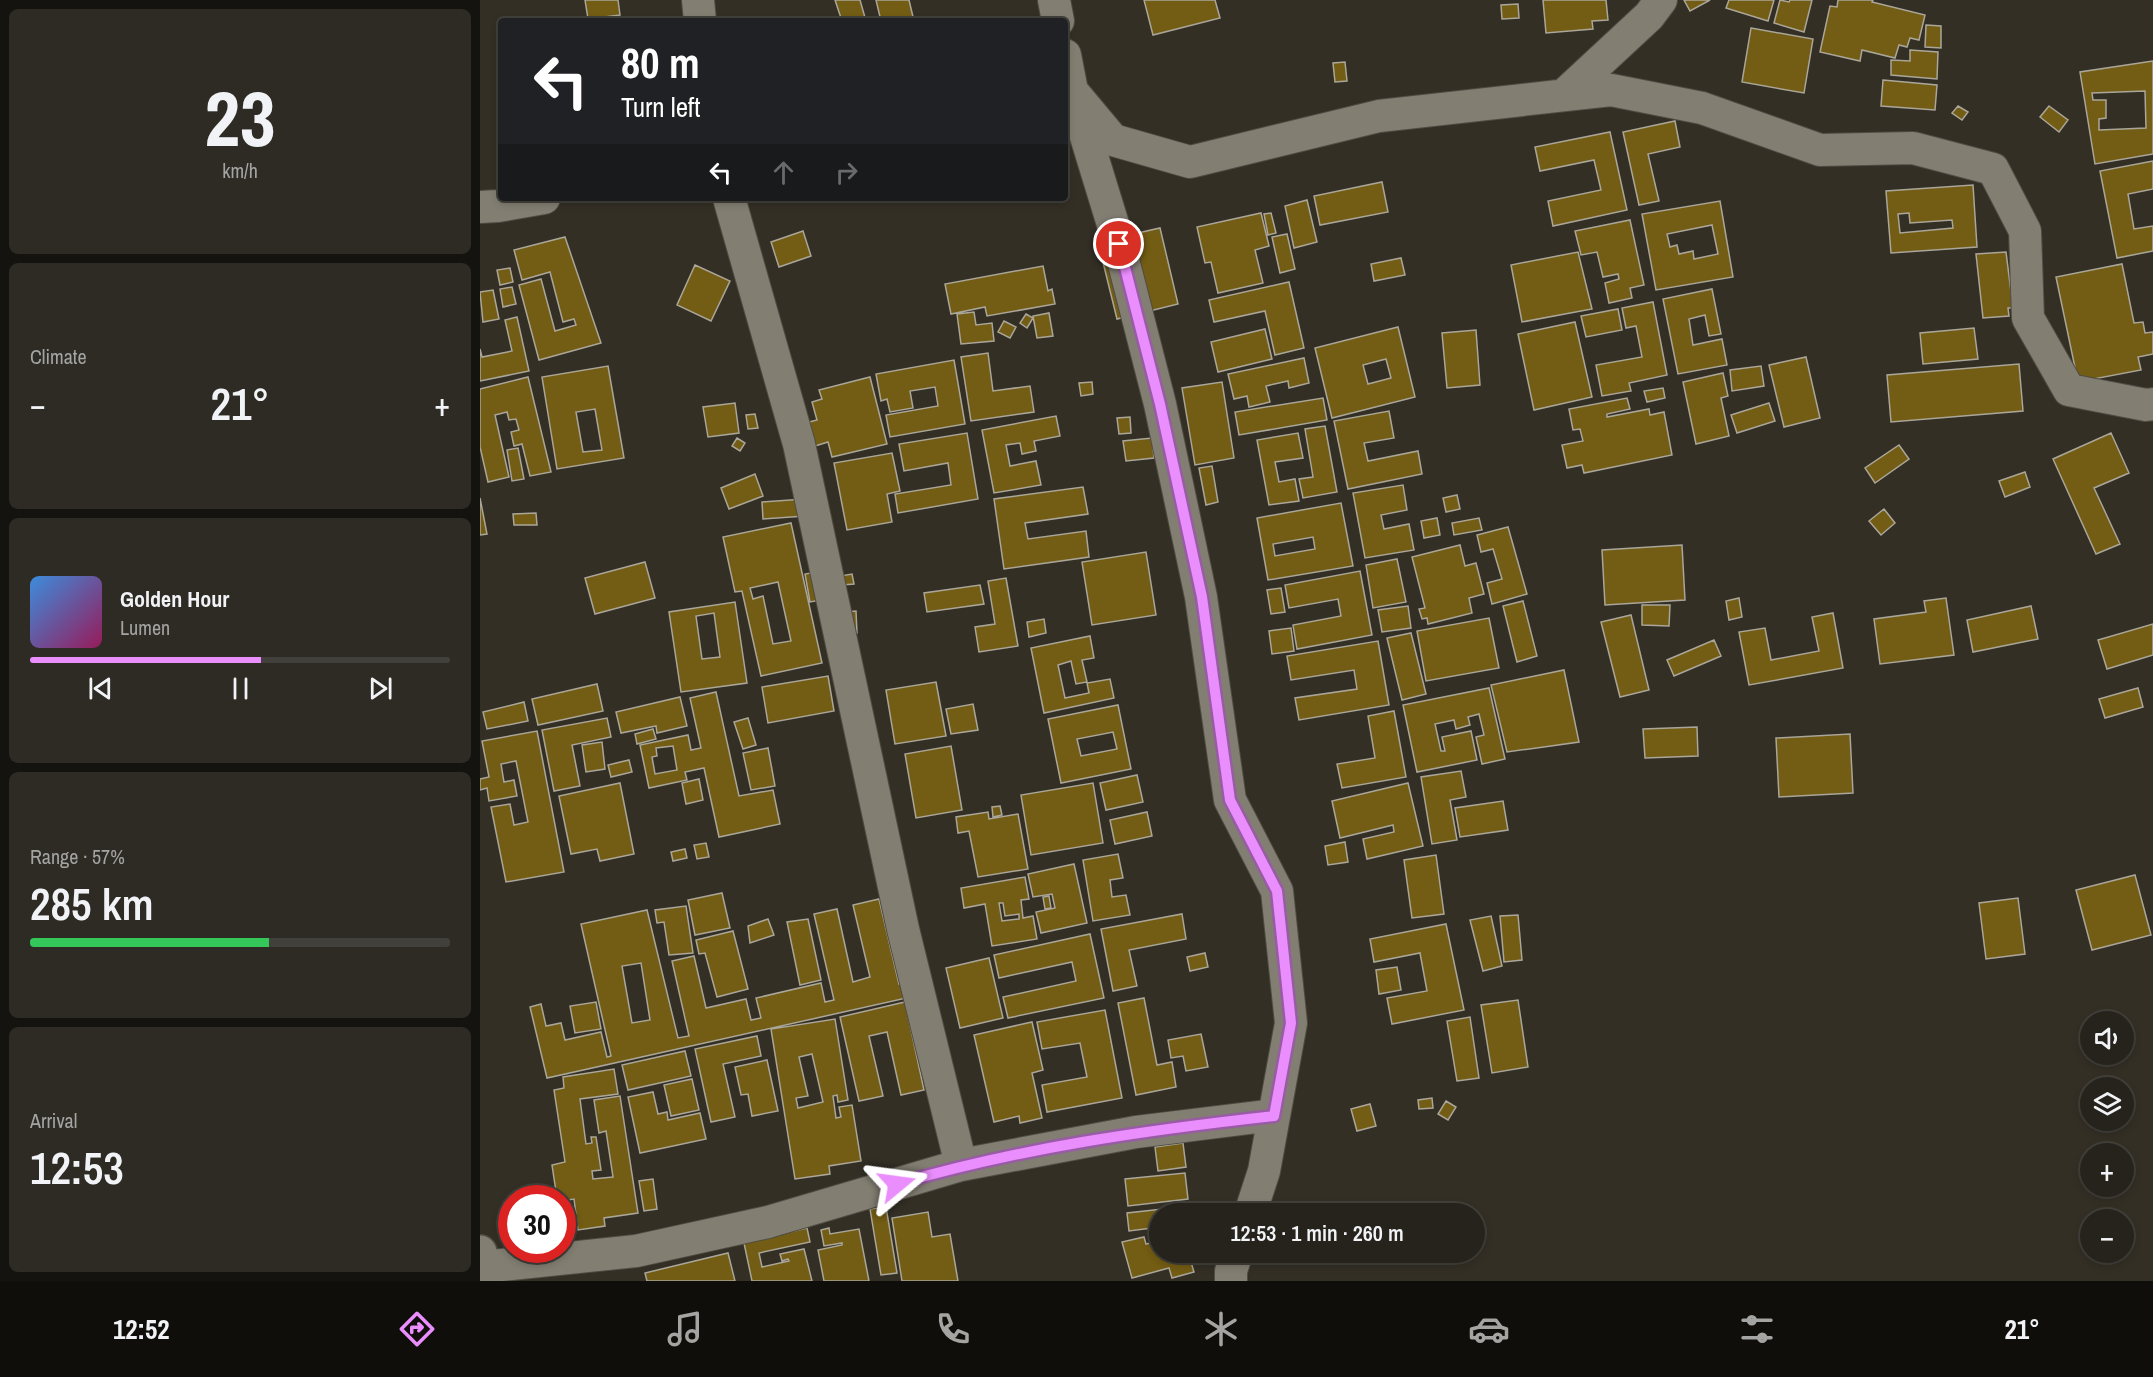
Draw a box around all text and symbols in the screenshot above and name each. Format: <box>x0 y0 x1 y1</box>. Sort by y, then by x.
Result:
text: 80 m <box>621 35 700 91</box>
icon: left <box>522 42 600 120</box>
text: 23 <box>204 65 276 170</box>
text: Turn left <box>621 89 700 125</box>
icon: left <box>704 156 737 189</box>
icon: ahead <box>767 156 800 189</box>
icon: right <box>830 156 863 189</box>
text: km/h <box>222 157 258 184</box>
pin <box>1093 218 1144 269</box>
icon: arrive <box>1102 227 1135 260</box>
text: Climate <box>30 343 87 370</box>
text: 21° <box>210 373 270 434</box>
text: − <box>30 382 46 426</box>
text: + <box>434 382 450 426</box>
text: Golden Hour <box>120 584 229 614</box>
text: Lumen <box>120 614 170 641</box>
icon: previous <box>84 672 117 705</box>
icon: pause <box>224 672 257 705</box>
icon: next <box>364 672 397 705</box>
text: Range · 57% <box>30 843 125 870</box>
text: 285 km <box>30 873 154 934</box>
map controls <box>2080 1011 2134 1263</box>
button: sound <box>2080 1011 2134 1065</box>
button: layers <box>2080 1077 2134 1131</box>
text: Arrival <box>30 1107 77 1134</box>
text: 12:53 <box>30 1137 124 1198</box>
button: + <box>2080 1143 2134 1197</box>
position arrow <box>865 1152 929 1216</box>
speed limit sign: 30 <box>498 1185 576 1263</box>
button: − <box>2080 1209 2134 1263</box>
text: 12:53 · 1 min · 260 m <box>1230 1218 1404 1248</box>
icon: directions <box>396 1308 438 1350</box>
icon: music <box>664 1308 706 1350</box>
icon: phone <box>932 1308 974 1350</box>
icon: climate <box>1200 1308 1242 1350</box>
icon: car <box>1468 1308 1510 1350</box>
icon: filters <box>1736 1308 1778 1350</box>
text: 12:52 <box>113 1311 170 1347</box>
text: 21° <box>2004 1311 2040 1347</box>

